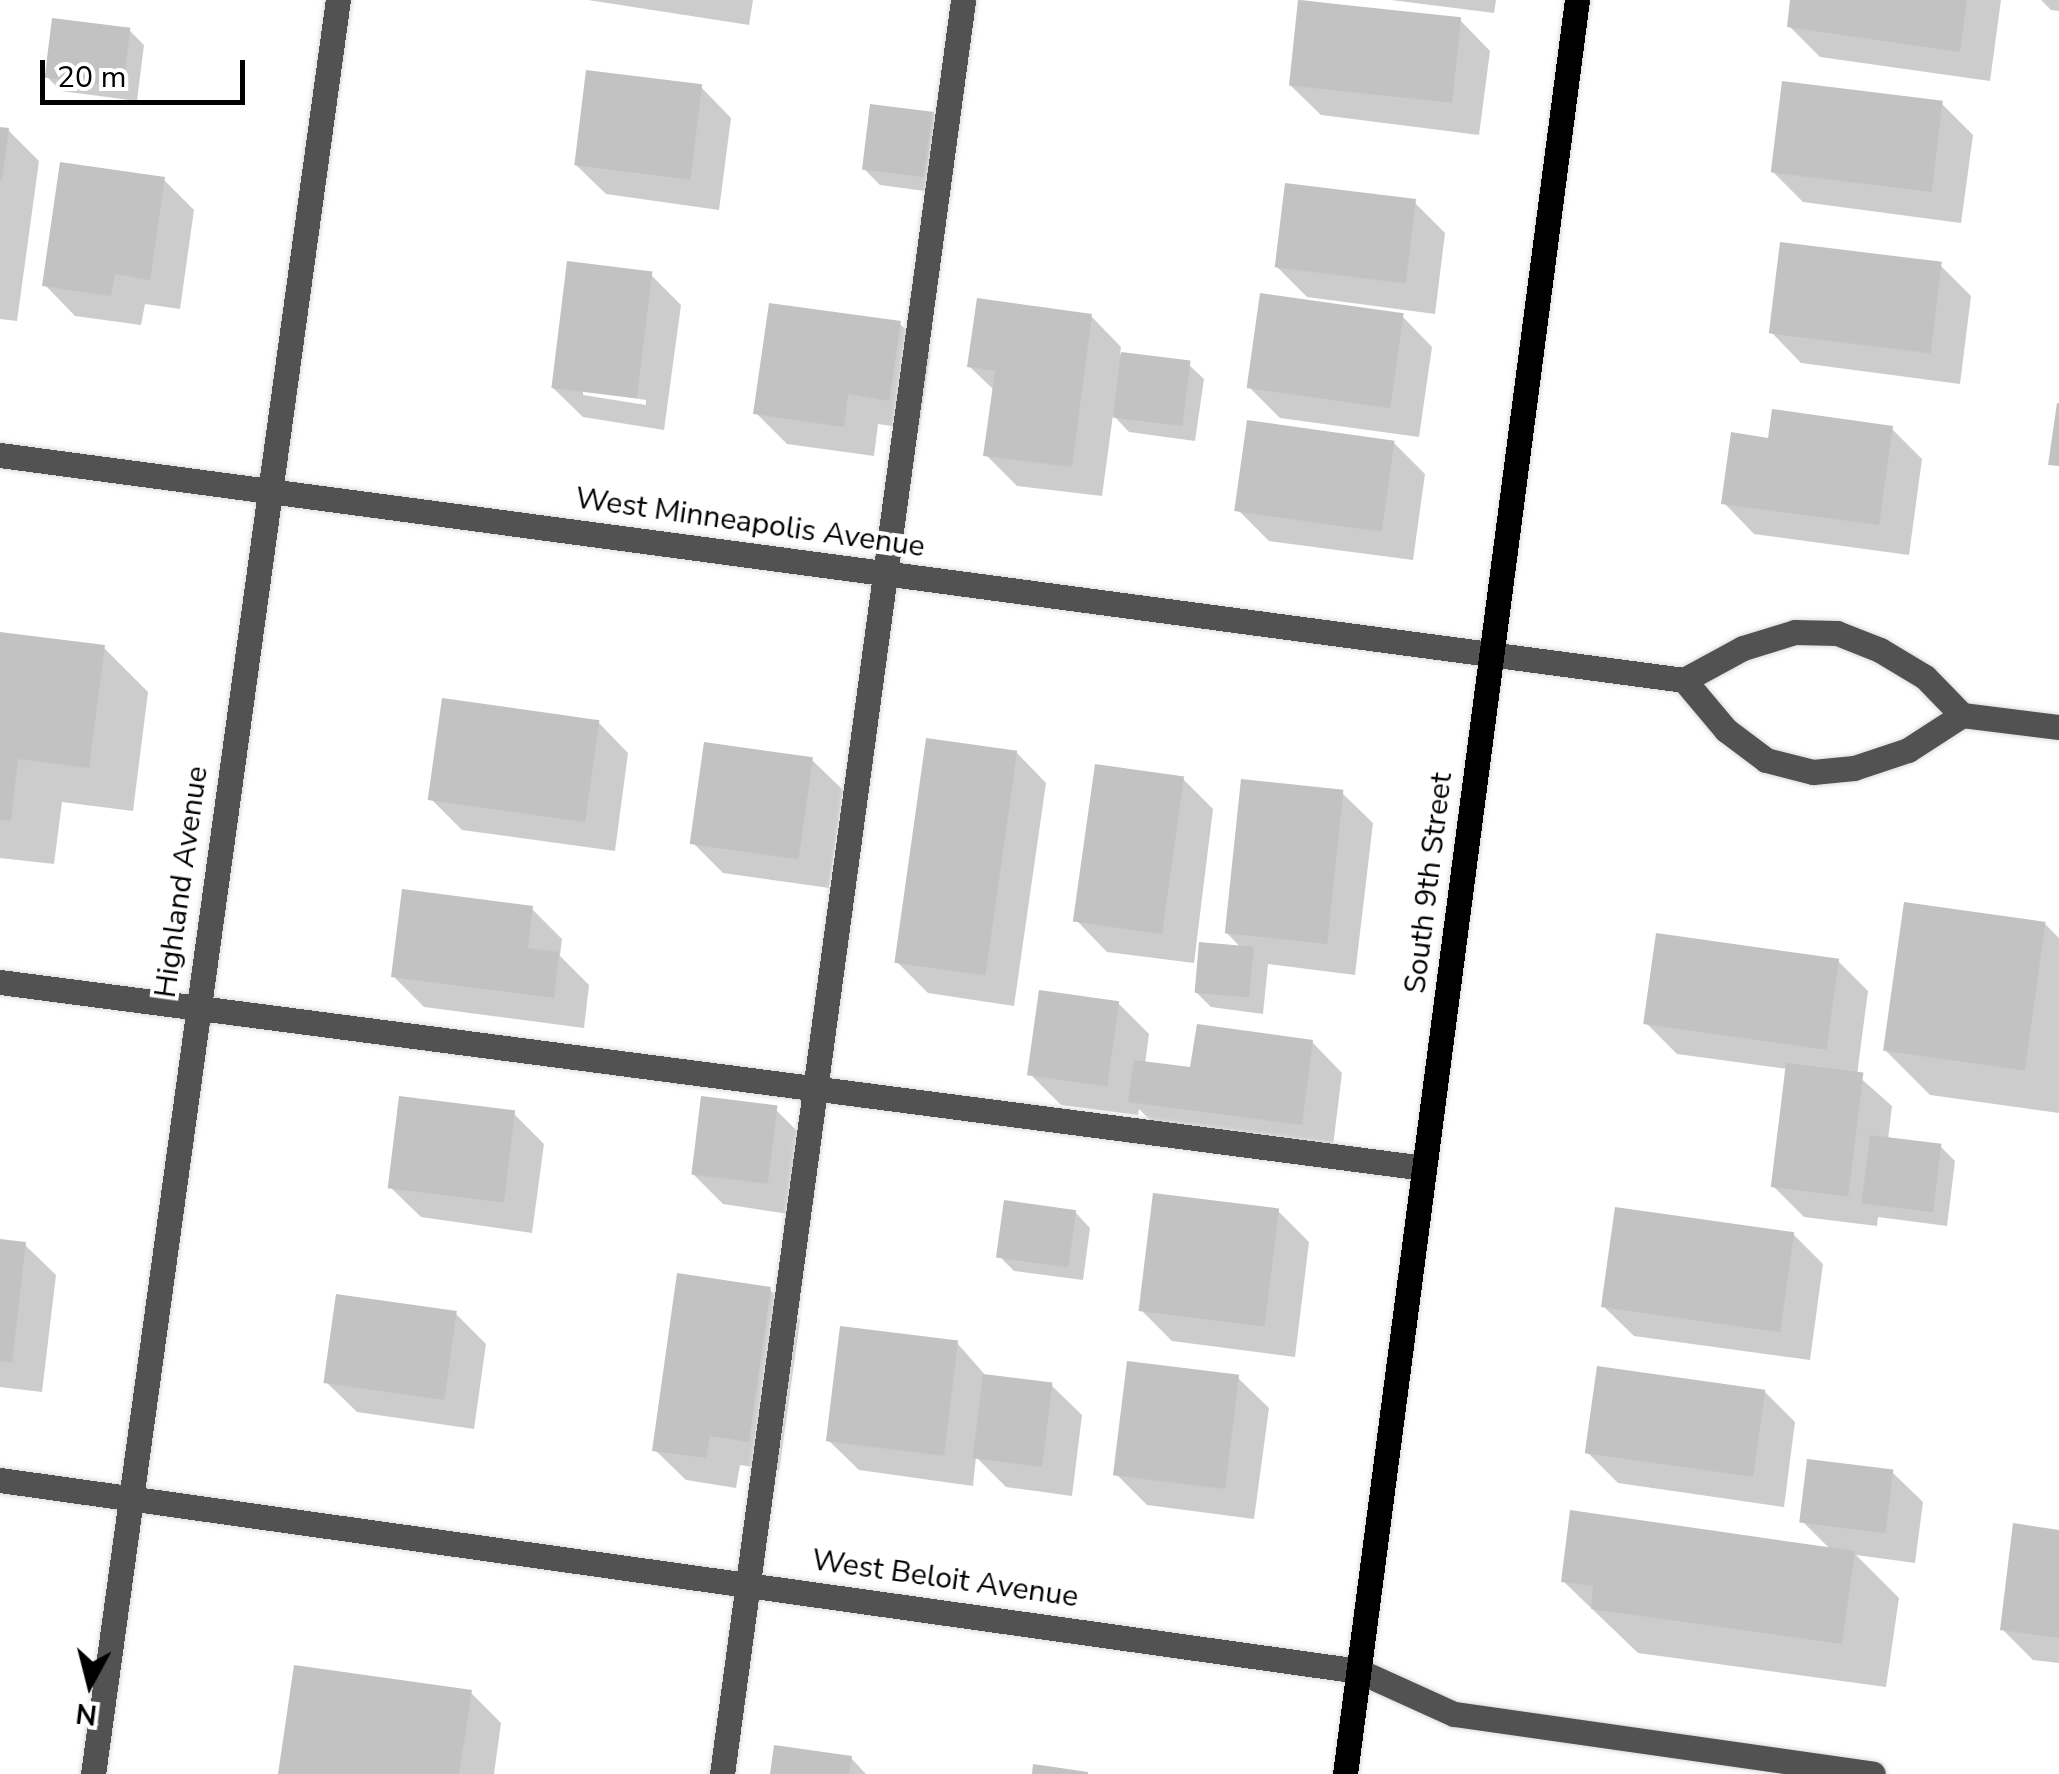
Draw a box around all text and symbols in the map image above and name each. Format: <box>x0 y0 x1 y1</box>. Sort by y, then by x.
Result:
scale bar <box>45 40 250 102</box>
text: 20 m <box>57 57 126 98</box>
street label: West Minneapolis Avenue <box>573 481 927 565</box>
street label: Highland Avenue <box>148 764 216 1000</box>
street label: South 9th Street <box>1398 770 1460 996</box>
street label: West Beloit Avenue <box>809 1542 1081 1616</box>
north arrow <box>40 1634 140 1734</box>
text: N <box>74 1694 99 1734</box>

